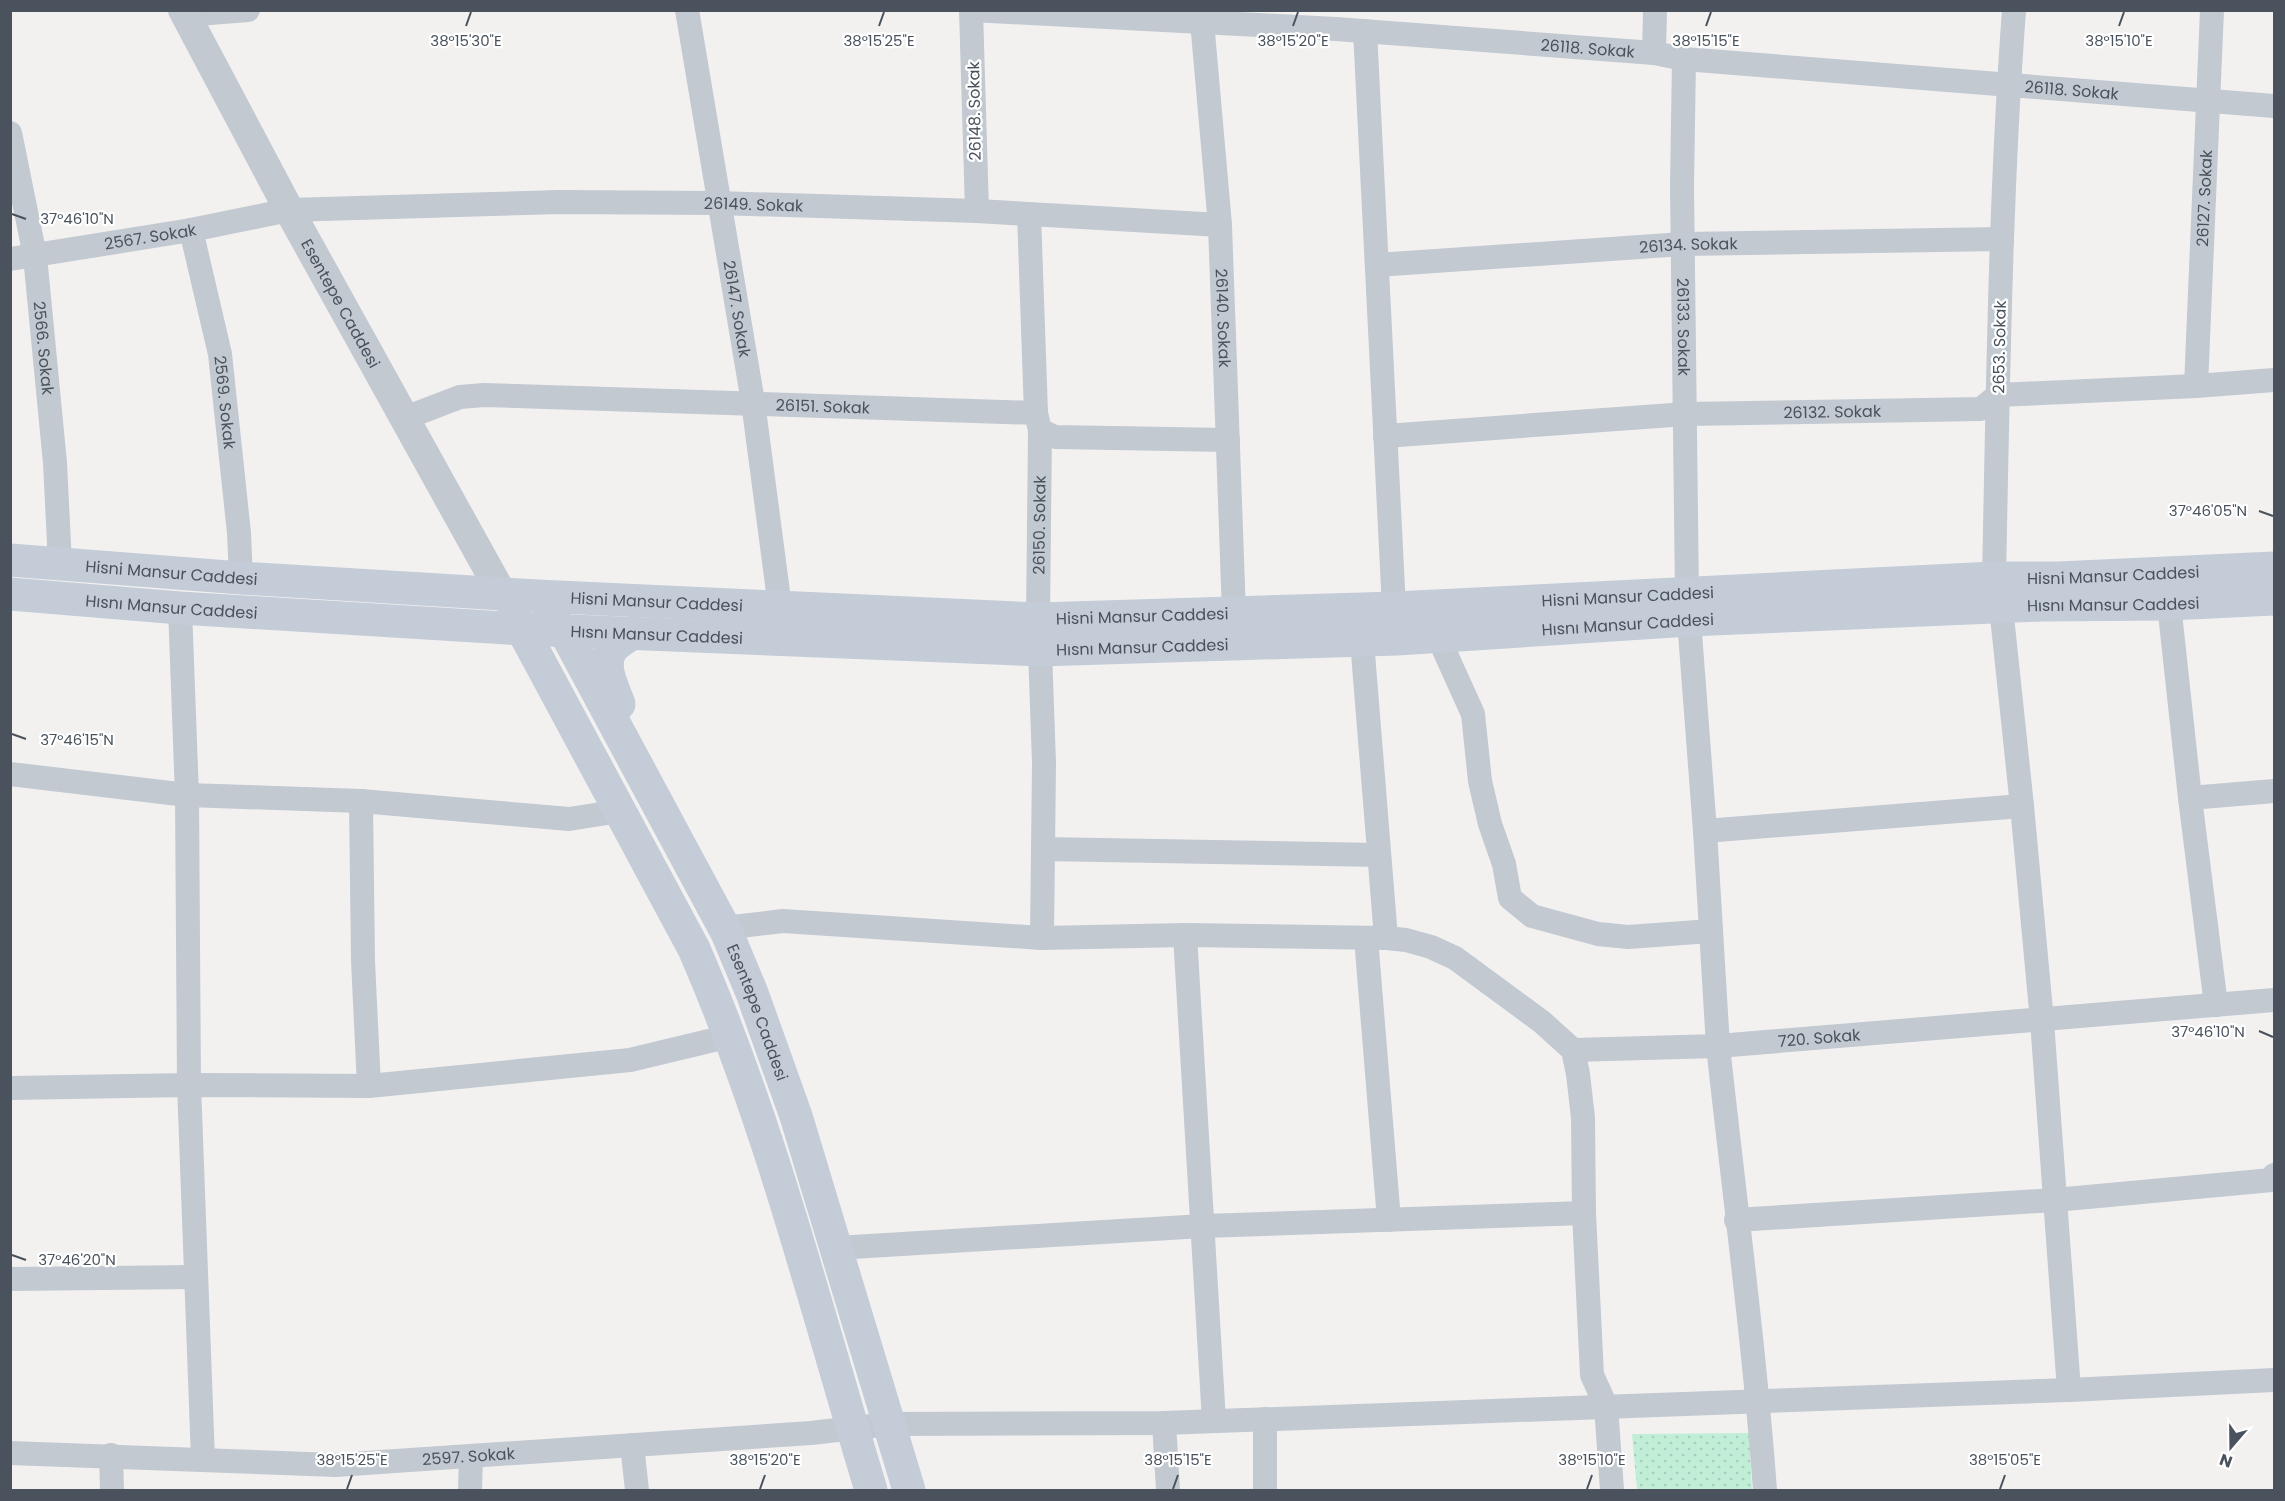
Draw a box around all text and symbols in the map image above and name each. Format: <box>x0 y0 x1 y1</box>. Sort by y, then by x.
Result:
text: 38°15'30"E <box>430 30 502 51</box>
text: 38°15'25"E <box>843 30 915 51</box>
text: 38°15'20"E <box>1257 30 1329 51</box>
text: 38°15'15"E <box>1672 30 1740 51</box>
text: 38°15'10"E <box>2085 30 2153 51</box>
street label: 26118. Sokak <box>1540 33 1636 64</box>
street label: 26148. Sokak <box>962 60 987 161</box>
street label: 26118. Sokak <box>2024 75 2120 106</box>
street label: 26127. Sokak <box>2191 148 2218 247</box>
street label: 26149. Sokak <box>704 192 804 218</box>
text: 37°46'10"N <box>40 208 114 229</box>
street label: 2567. Sokak <box>103 218 199 256</box>
street label: 26134. Sokak <box>1638 232 1739 259</box>
street label: Esentepe Caddesi <box>295 235 385 372</box>
street label: 26147. Sokak <box>717 259 756 360</box>
street label: 26140. Sokak <box>1210 268 1236 369</box>
street label: 26133. Sokak <box>1671 278 1695 377</box>
street label: 2653. Sokak <box>1987 299 2012 394</box>
street label: 2566. Sokak <box>27 300 59 397</box>
street label: 2569. Sokak <box>208 354 241 451</box>
street label: 26151. Sokak <box>775 394 871 420</box>
street label: 26132. Sokak <box>1783 400 1882 424</box>
street label: 26150. Sokak <box>1027 475 1052 575</box>
text: 37°46'05"N <box>2169 500 2247 521</box>
street label: Hisni Mansur Caddesi <box>85 555 258 591</box>
street label: Hisni Mansur Caddesi <box>2027 560 2200 590</box>
street label: Hisni Mansur Caddesi <box>1541 581 1715 613</box>
street label: Hisni Mansur Caddesi <box>570 587 743 617</box>
street label: Hısnı Mansur Caddesi <box>84 589 258 625</box>
street label: Hısnı Mansur Caddesi <box>2026 592 2200 618</box>
street label: Hisni Mansur Caddesi <box>1056 602 1229 630</box>
street label: Hısnı Mansur Caddesi <box>1541 608 1714 642</box>
street label: Hısnı Mansur Caddesi <box>570 620 743 650</box>
street label: Hısnı Mansur Caddesi <box>1056 633 1229 662</box>
text: 37°46'15"N <box>40 729 114 750</box>
street label: Esentepe Caddesi <box>721 941 793 1084</box>
text: 37°46'10"N <box>2171 1021 2245 1042</box>
street label: 720. Sokak <box>1777 1023 1862 1053</box>
text: 37°46'20"N <box>38 1249 116 1270</box>
north arrow <box>2201 1417 2261 1477</box>
street label: 2597. Sokak <box>421 1442 516 1471</box>
text: N <box>2216 1448 2236 1473</box>
text: 38°15'25"E <box>316 1449 388 1470</box>
text: 38°15'20"E <box>729 1449 801 1470</box>
text: 38°15'15"E <box>1144 1449 1212 1470</box>
text: 38°15'10"E <box>1558 1449 1626 1470</box>
text: 38°15'05"E <box>1969 1449 2041 1470</box>

